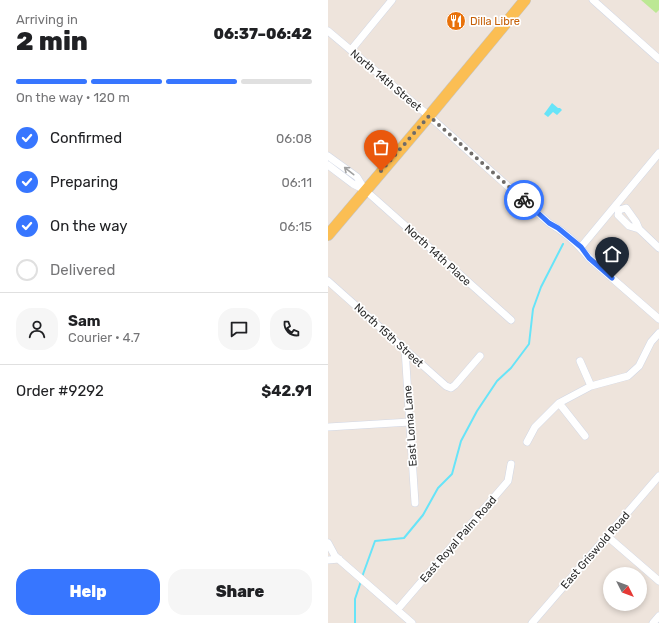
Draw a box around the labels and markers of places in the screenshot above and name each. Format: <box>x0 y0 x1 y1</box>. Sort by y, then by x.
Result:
restaurant icon: Dilla Libre <box>445 10 467 32</box>
place label: Dilla Libre <box>470 15 520 28</box>
pin <box>364 130 398 171</box>
pin <box>595 237 629 278</box>

